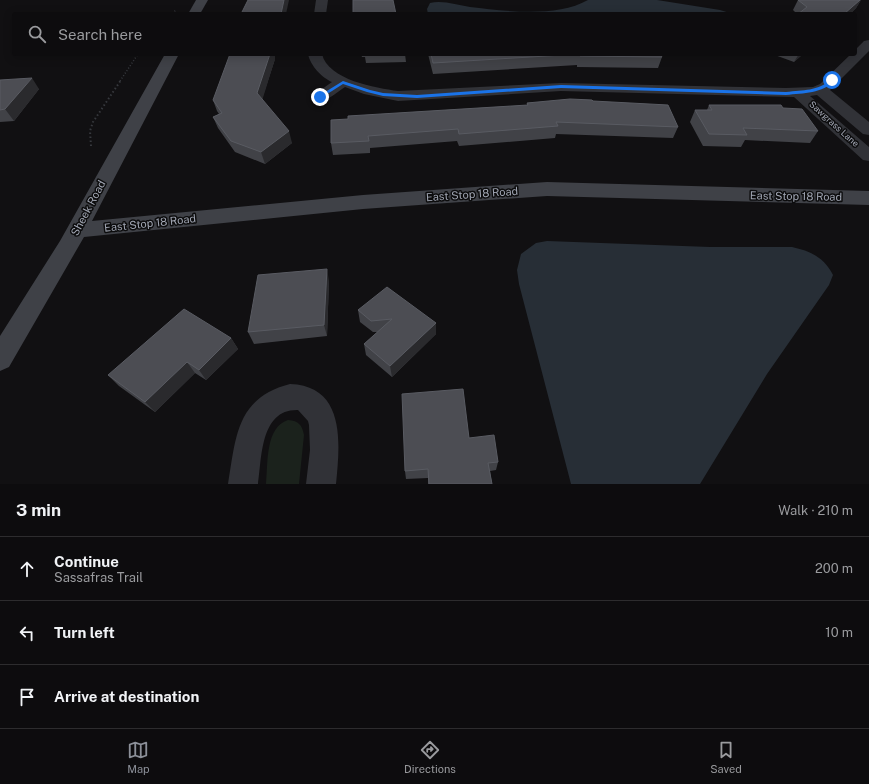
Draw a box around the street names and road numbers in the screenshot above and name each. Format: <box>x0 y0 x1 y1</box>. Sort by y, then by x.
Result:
street label: Sawgrass Lane <box>807 98 861 149</box>
street label: Sheek Road <box>68 178 108 238</box>
street label: East Stop 18 Road <box>426 185 518 203</box>
street label: East Stop 18 Road <box>750 189 842 203</box>
street label: East Stop 18 Road <box>104 212 196 234</box>

